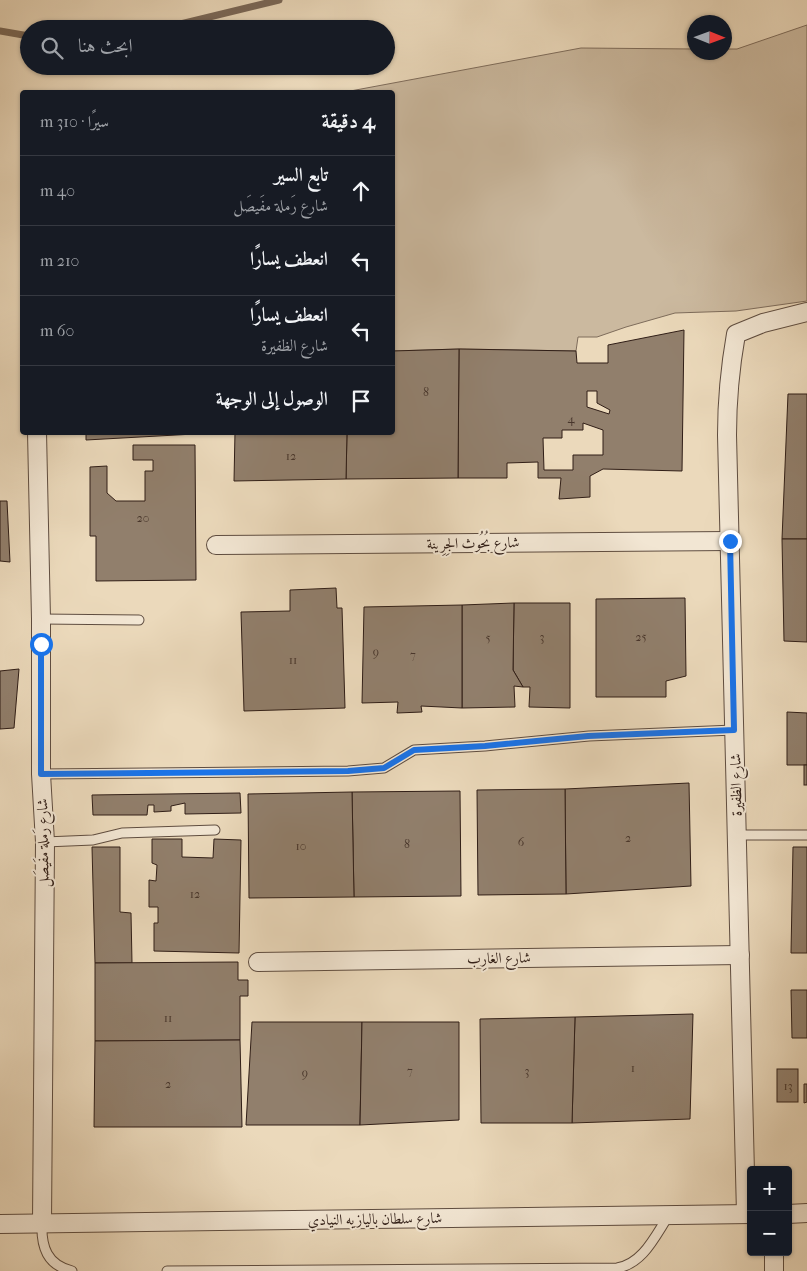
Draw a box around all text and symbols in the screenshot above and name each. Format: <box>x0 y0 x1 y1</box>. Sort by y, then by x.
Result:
north arrow <box>687 15 732 60</box>
search box <box>20 20 395 75</box>
icon: search <box>38 34 66 62</box>
text: ابحث هنا <box>78 35 133 57</box>
text: 4 دقيقة <box>321 109 375 133</box>
text: سيرًا · 310 m <box>40 112 109 131</box>
text: تابع السير <box>274 164 328 186</box>
icon: ahead <box>347 177 375 205</box>
text: 40 m <box>40 181 75 200</box>
text: شارع رَملة مفَيصَل <box>233 196 328 215</box>
icon: left <box>347 247 375 275</box>
text: انعطف يسارًا <box>250 248 328 270</box>
text: 210 m <box>40 251 79 270</box>
text: انعطف يسارًا <box>250 304 328 326</box>
icon: left <box>347 317 375 345</box>
text: 60 m <box>40 321 74 340</box>
text: شارع الظفيرة <box>261 336 328 355</box>
house number: 8 <box>423 385 429 399</box>
icon: arrive <box>347 387 375 415</box>
text: الوصول إلى الوجهة <box>216 388 328 410</box>
house number: 4 <box>567 412 575 426</box>
house number: 12 <box>286 449 296 463</box>
house number: 20 <box>137 511 149 525</box>
street label: شارع بُحُوث الجِرِينة <box>426 529 520 557</box>
route end <box>719 530 742 553</box>
house number: 3 <box>540 630 545 644</box>
house number: 25 <box>635 630 647 644</box>
house number: 5 <box>485 631 491 645</box>
route start <box>30 633 53 656</box>
house number: 9 <box>373 645 379 659</box>
house number: 7 <box>410 648 416 662</box>
house number: 11 <box>289 653 297 667</box>
street label: شارع الظفيرة <box>726 753 750 817</box>
street label: شارع رَملة مفَيصَل <box>31 798 57 888</box>
house number: 2 <box>625 831 631 845</box>
house number: 6 <box>518 835 525 849</box>
house number: 8 <box>404 837 410 851</box>
house number: 10 <box>296 839 306 853</box>
house number: 12 <box>190 887 200 901</box>
street label: شارع الغارِب <box>467 948 531 972</box>
house number: 11 <box>164 1011 172 1025</box>
house number: 1 <box>631 1061 635 1075</box>
house number: 7 <box>407 1064 413 1078</box>
house number: 3 <box>525 1064 530 1078</box>
house number: 9 <box>302 1066 308 1080</box>
house number: 2 <box>165 1077 171 1091</box>
house number: 13 <box>783 1079 793 1093</box>
map controls <box>747 1166 792 1256</box>
button: + <box>747 1166 792 1211</box>
street label: شارع سلطان باليازيه النيادي <box>308 1209 443 1233</box>
button: − <box>747 1211 792 1256</box>

